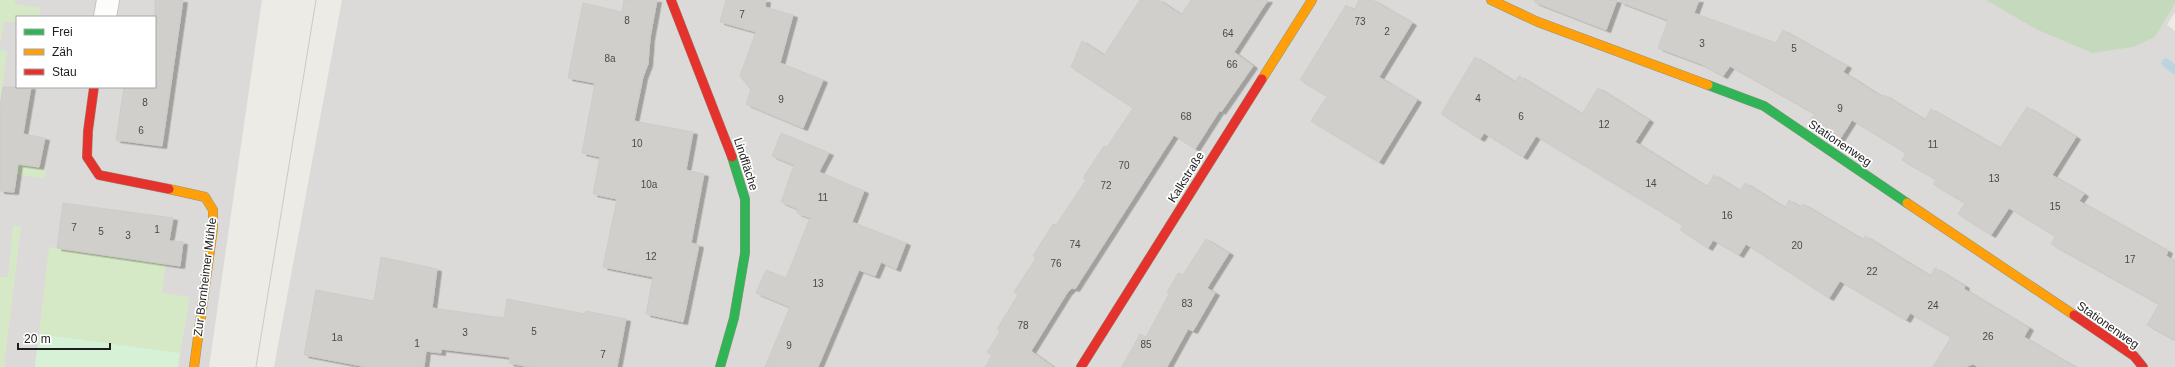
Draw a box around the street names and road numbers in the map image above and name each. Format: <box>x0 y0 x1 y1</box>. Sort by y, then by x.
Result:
street label: Stationenweg <box>1806 117 1874 169</box>
street label: Lindfläche <box>731 136 761 192</box>
street label: Kalkstraße <box>1165 149 1207 205</box>
street label: Zur Bornheimer Mühle <box>191 217 219 337</box>
street label: Stationenweg <box>2074 298 2142 352</box>

